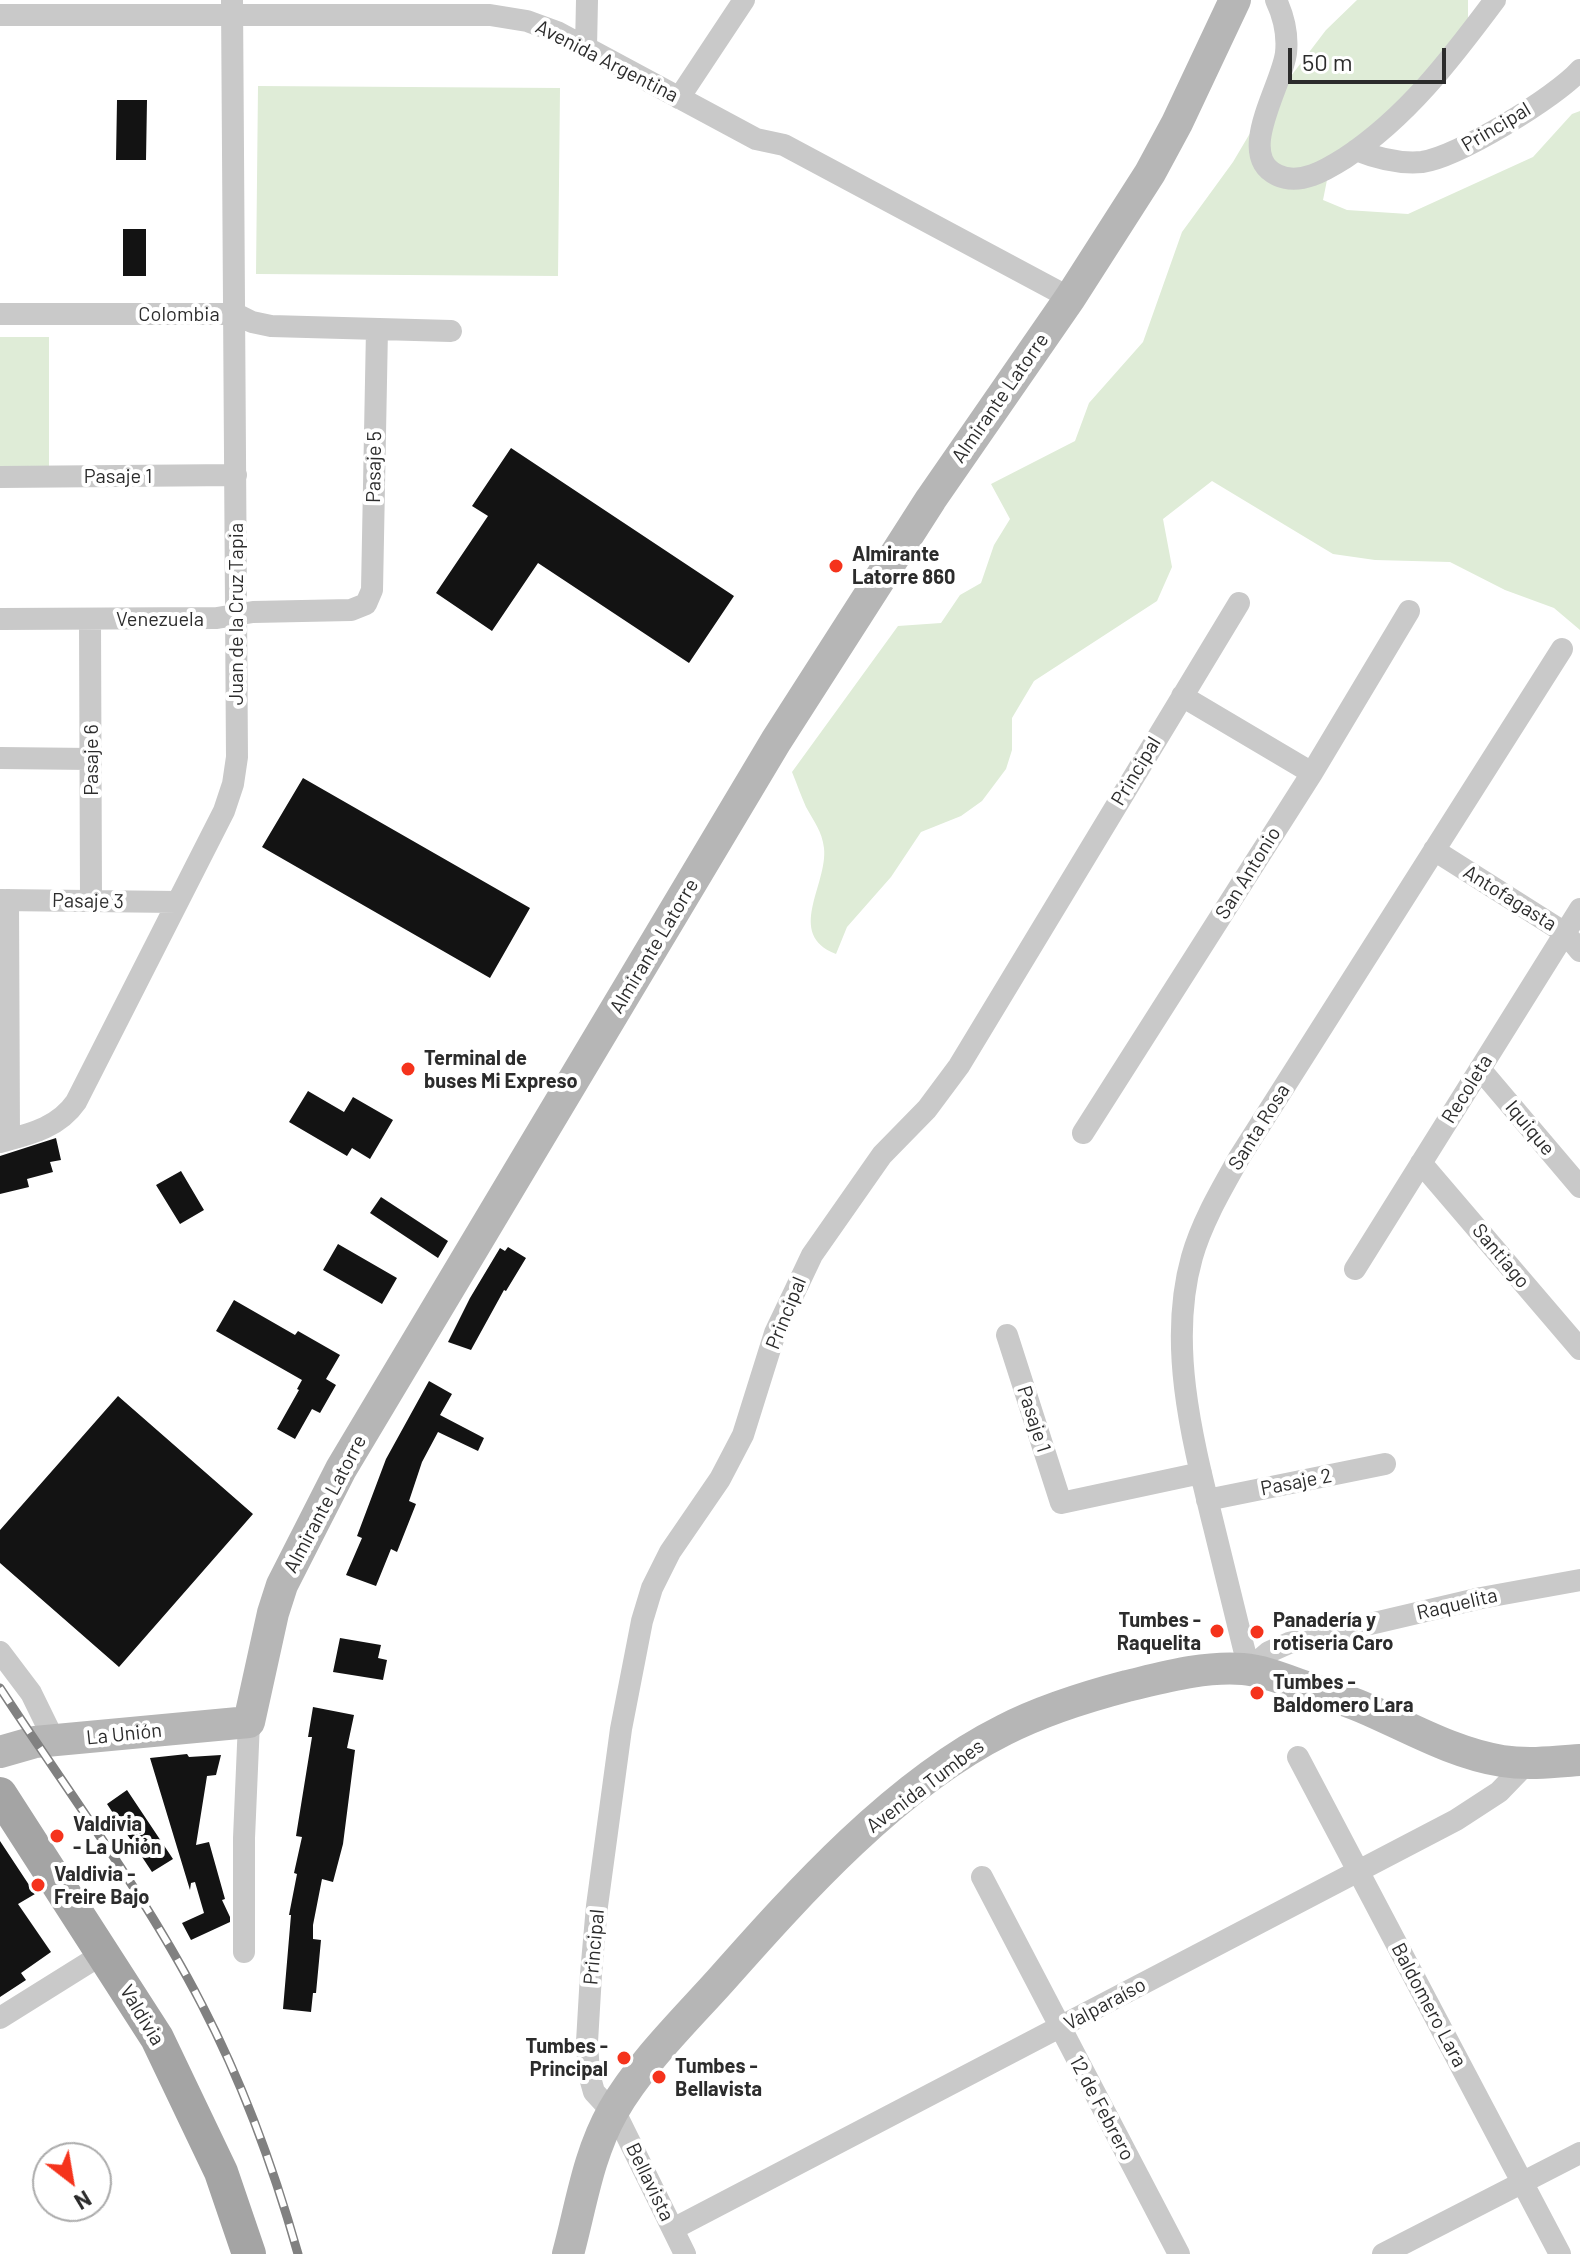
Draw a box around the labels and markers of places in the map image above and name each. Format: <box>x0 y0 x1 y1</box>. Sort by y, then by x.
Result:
place label: Almirante Latorre 860 <box>852 542 955 589</box>
marker: Almirante Latorre 860 <box>827 557 845 575</box>
place label: Terminal de buses Mi Expreso <box>424 1046 578 1093</box>
marker: Terminal de buses Mi Expreso <box>399 1060 417 1078</box>
place label: Tumbes - Raquelita <box>1117 1608 1201 1655</box>
place label: Panadería y rotiseria Caro <box>1273 1608 1393 1655</box>
marker: Tumbes - Raquelita <box>1208 1622 1226 1640</box>
marker: Panadería y rotiseria Caro <box>1248 1623 1266 1641</box>
place label: Tumbes - Baldomero Lara <box>1273 1670 1413 1717</box>
marker: Tumbes - Baldomero Lara <box>1248 1684 1266 1702</box>
place label: Valdivia - La Unión <box>73 1812 162 1859</box>
marker: Valdivia - La Unión <box>48 1827 66 1845</box>
place label: Valdivia - Freire Bajo <box>54 1862 149 1909</box>
marker: Valdivia - Freire Bajo <box>29 1876 47 1894</box>
place label: Tumbes - Principal <box>525 2034 608 2081</box>
marker: Tumbes - Principal <box>615 2049 633 2067</box>
place label: Tumbes - Bellavista <box>675 2054 762 2101</box>
marker: Tumbes - Bellavista <box>650 2068 668 2086</box>

